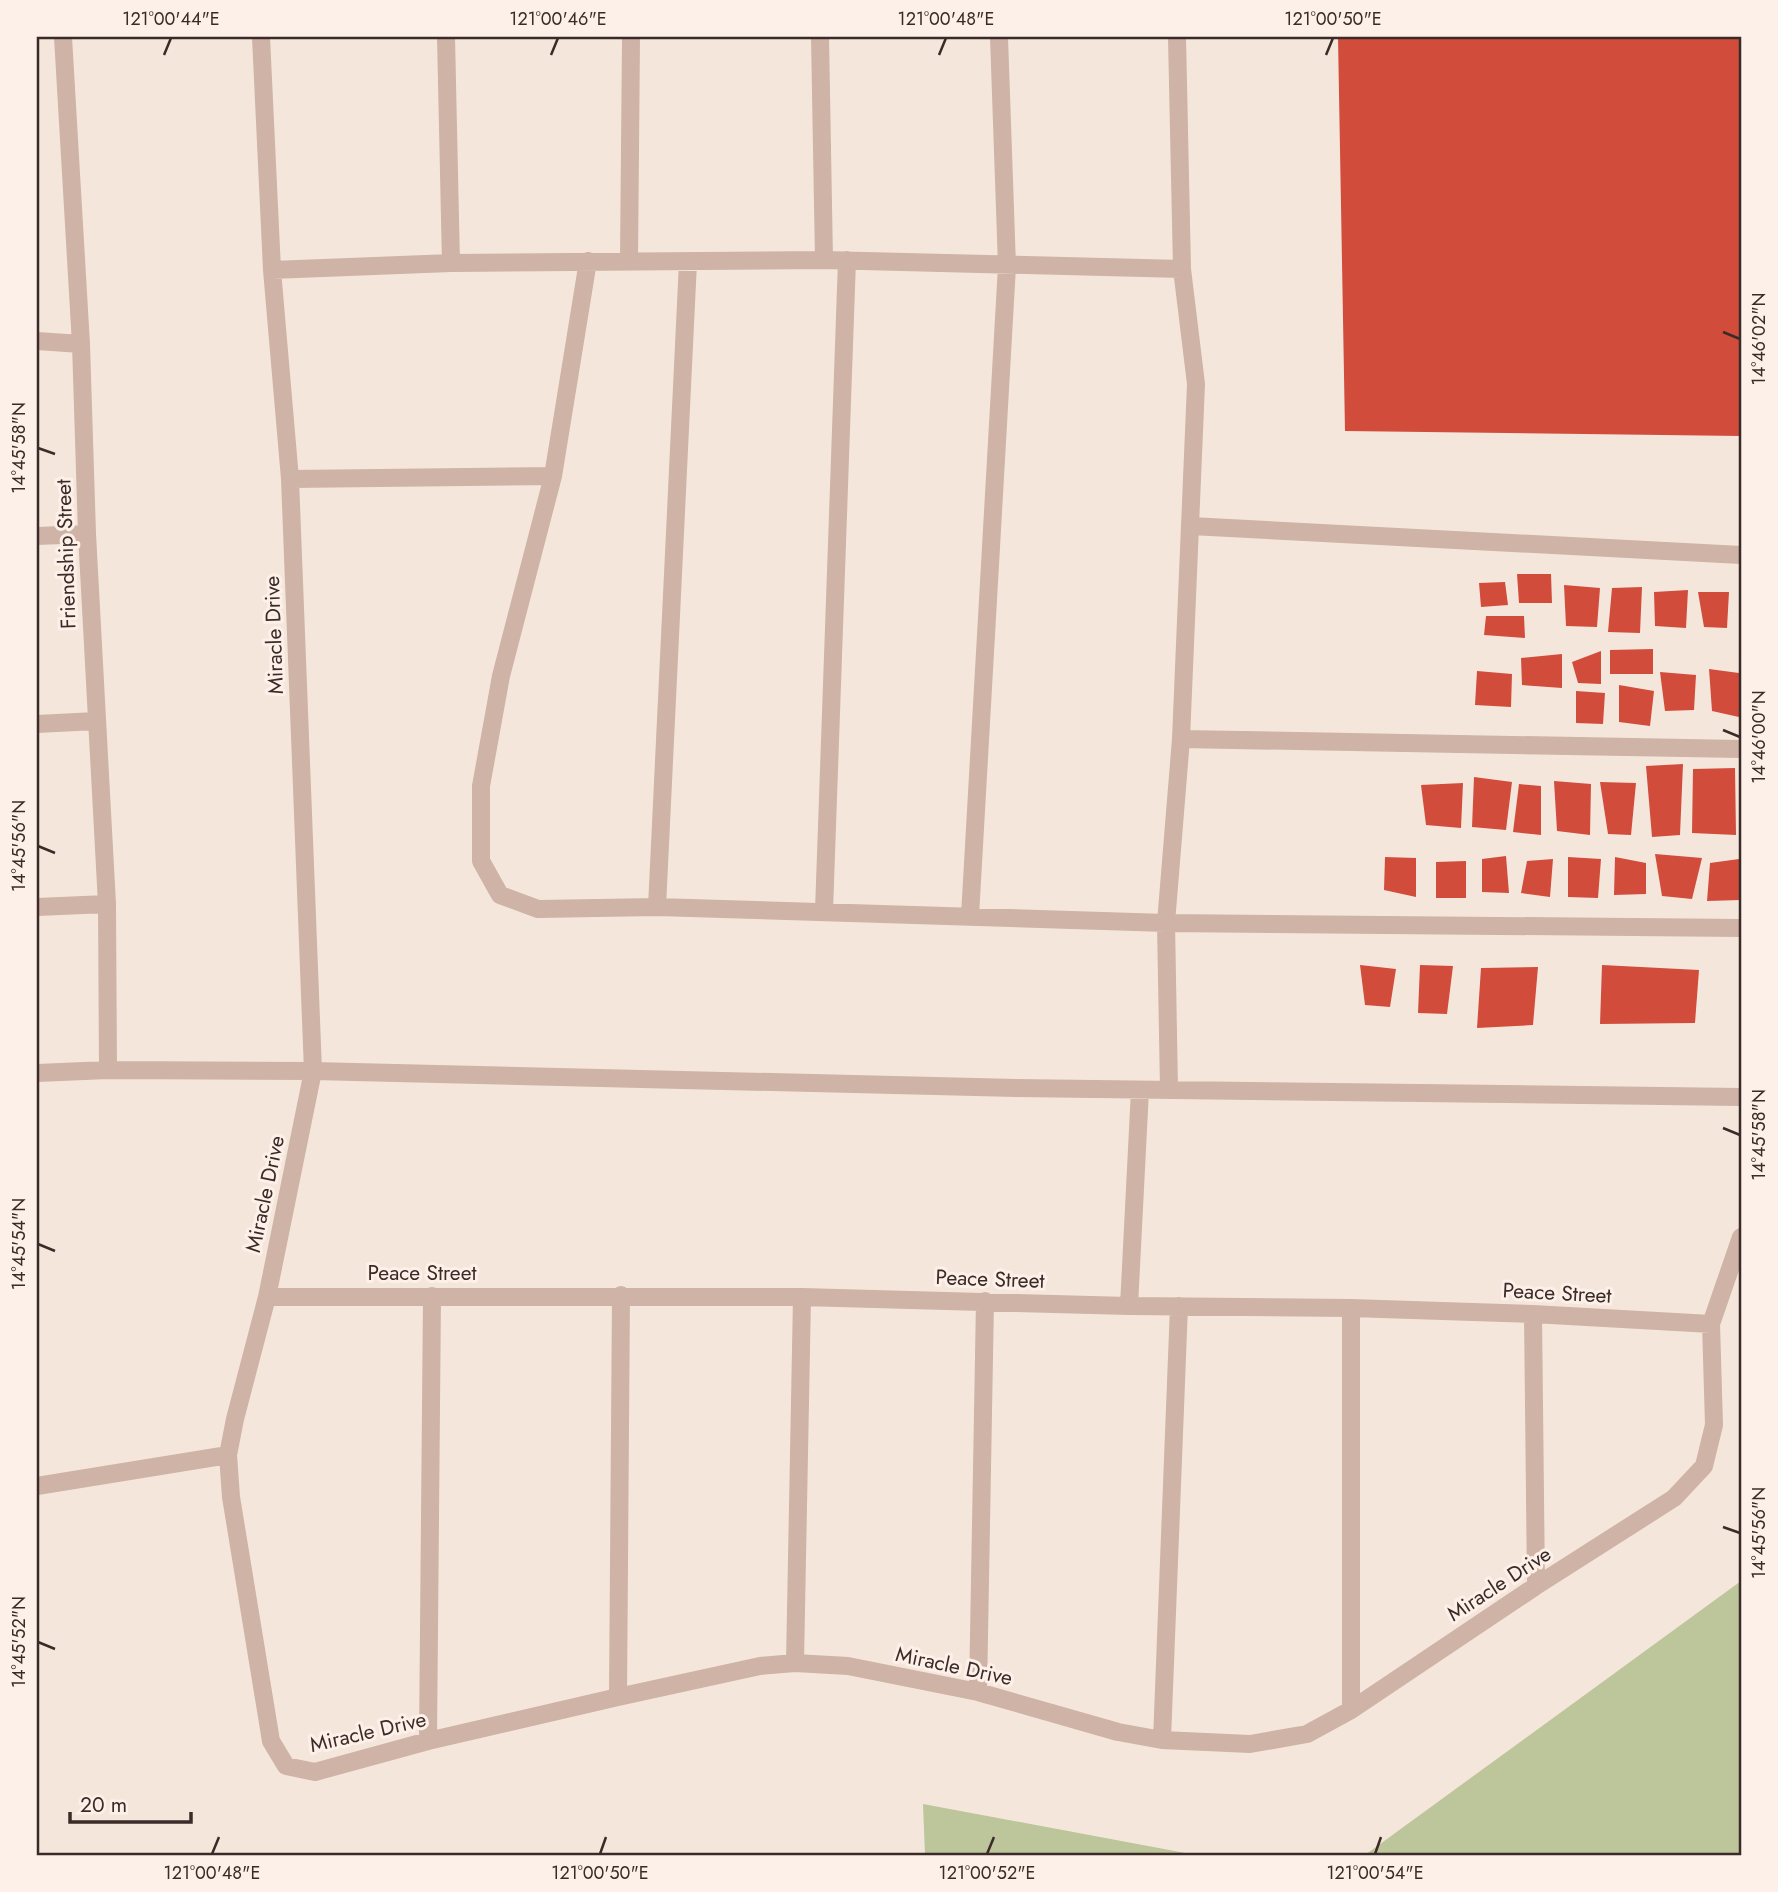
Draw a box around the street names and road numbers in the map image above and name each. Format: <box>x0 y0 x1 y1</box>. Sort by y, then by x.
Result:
street label: Friendship Street <box>48 479 84 629</box>
street label: Miracle Drive <box>257 575 291 695</box>
street label: Miracle Drive <box>238 1133 292 1255</box>
street label: Peace Street <box>367 1258 477 1288</box>
street label: Peace Street <box>935 1262 1045 1296</box>
street label: Peace Street <box>1502 1275 1612 1311</box>
street label: Miracle Drive <box>1441 1539 1557 1629</box>
street label: Miracle Drive <box>893 1639 1015 1693</box>
street label: Miracle Drive <box>307 1704 429 1760</box>

